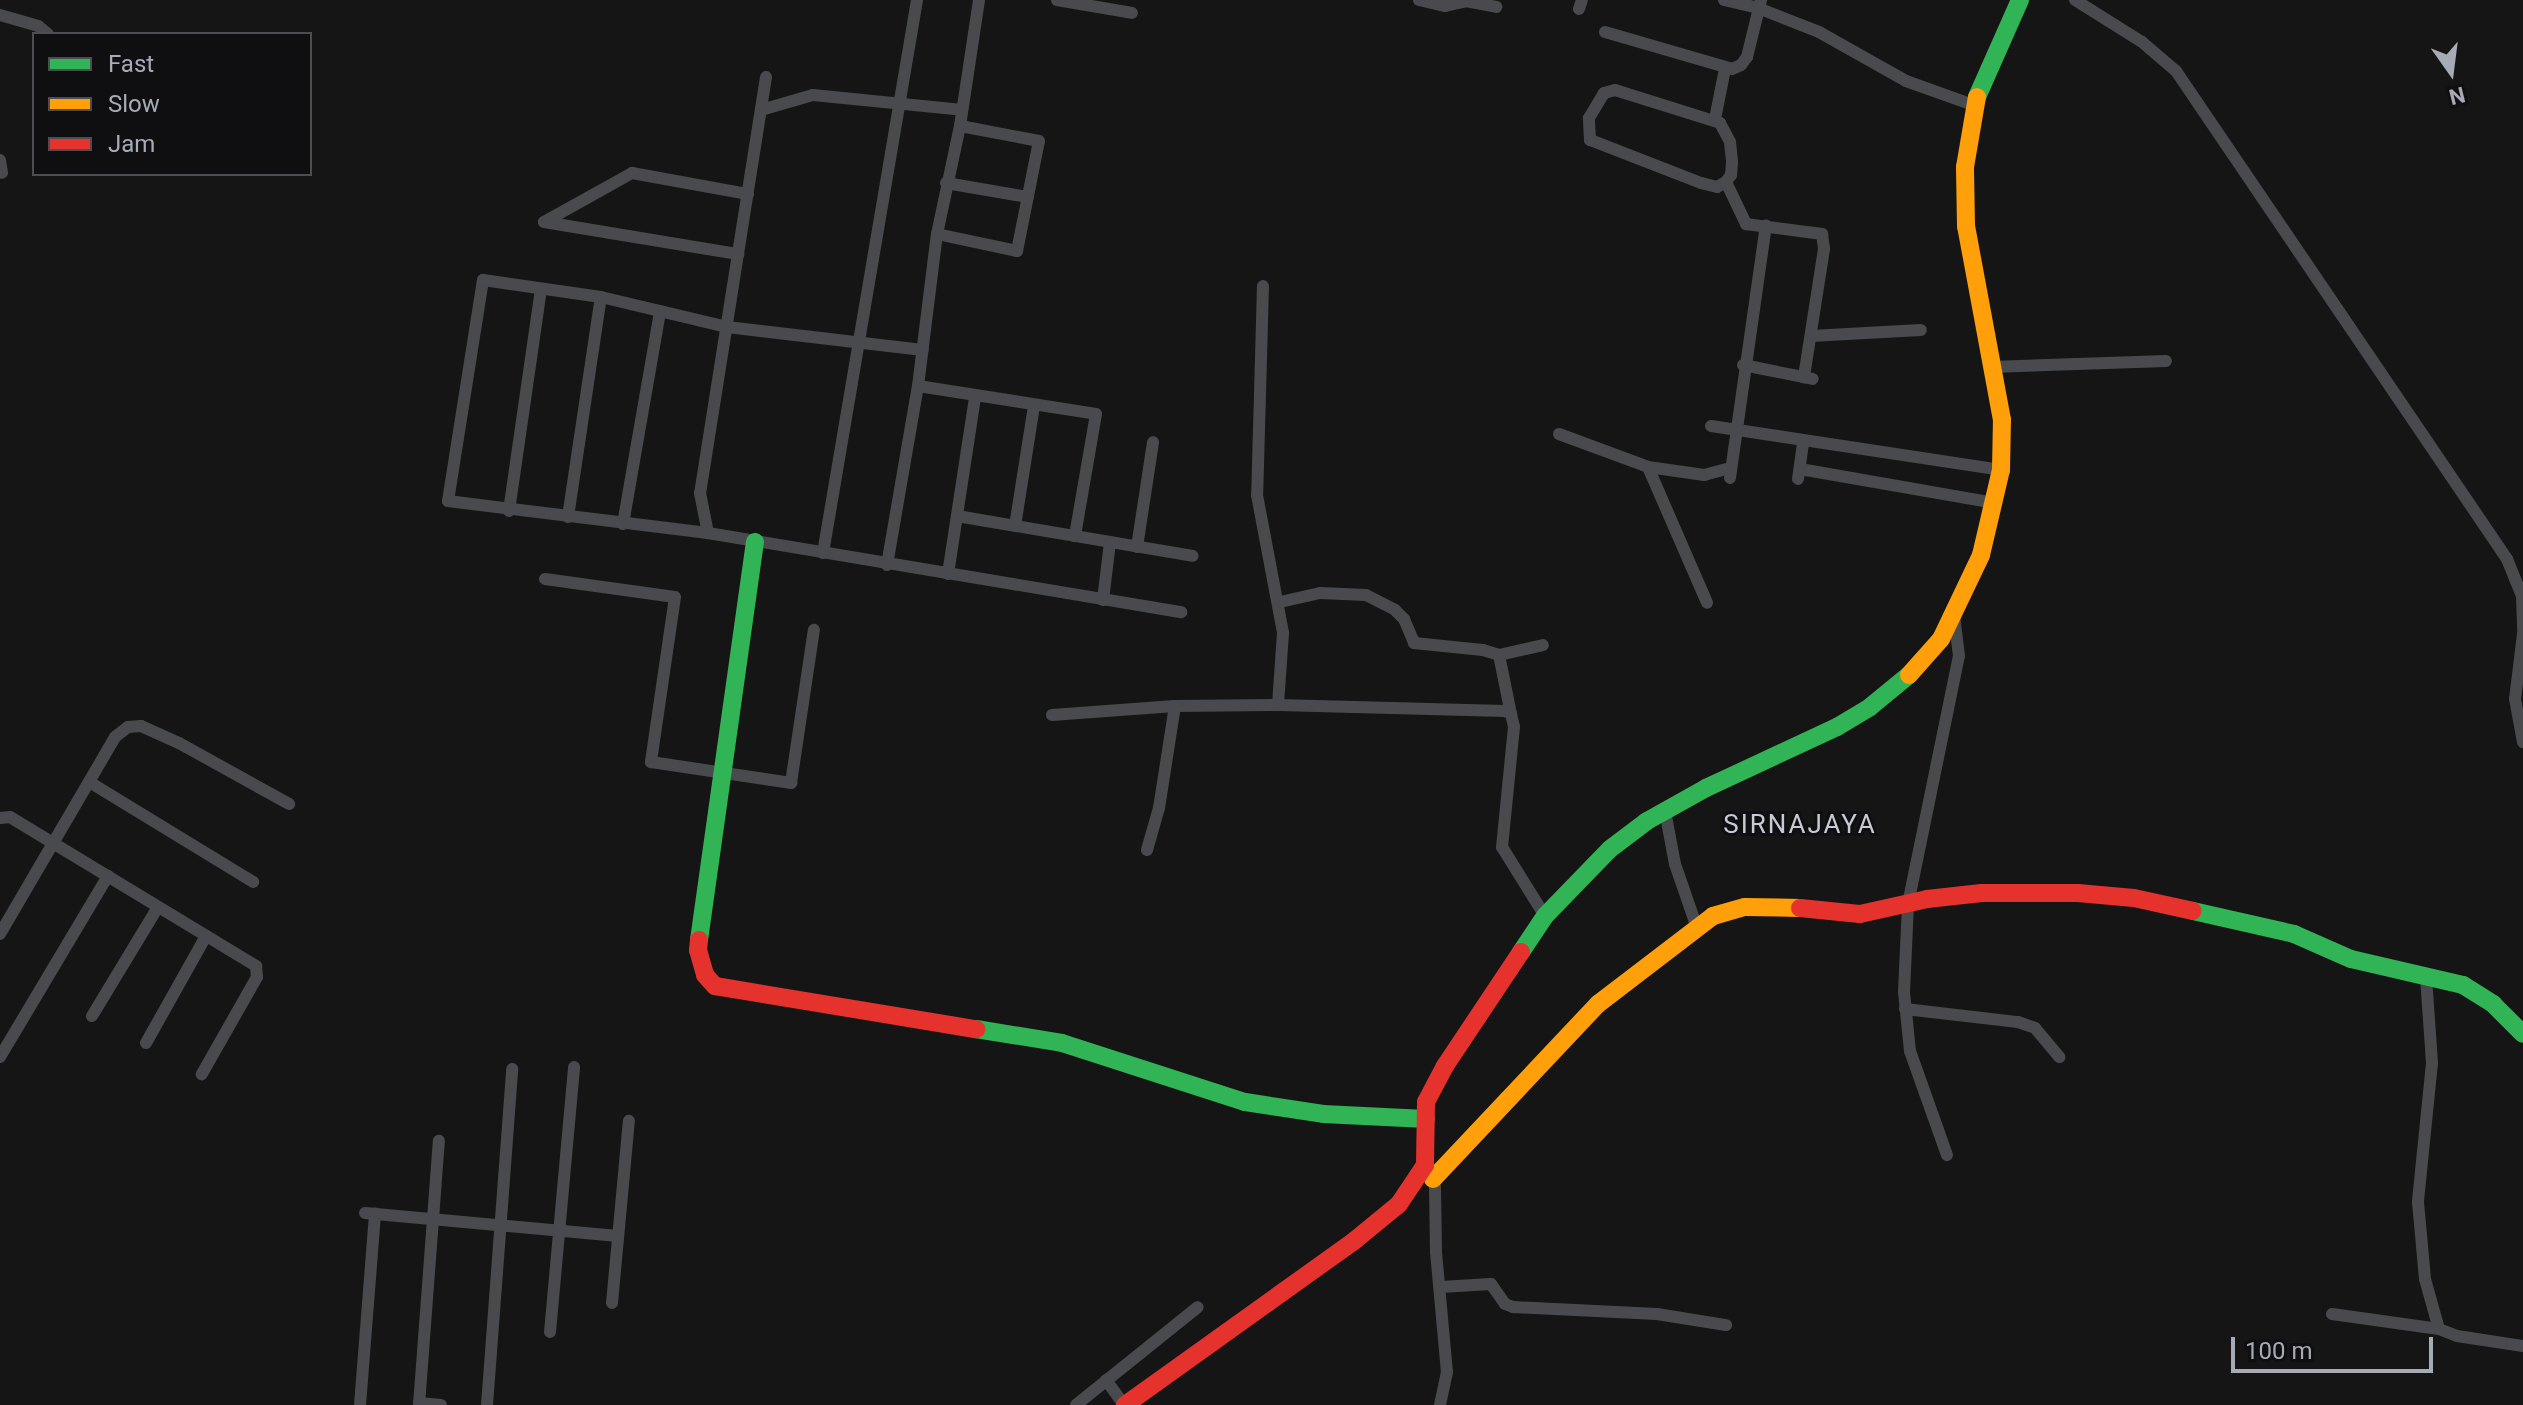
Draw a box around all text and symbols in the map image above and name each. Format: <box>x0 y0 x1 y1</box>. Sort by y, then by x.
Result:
legend <box>32 32 312 176</box>
north arrow <box>2411 32 2491 112</box>
text: Fast <box>108 50 154 78</box>
text: N <box>2446 82 2467 110</box>
text: Slow <box>108 90 160 118</box>
text: Jam <box>108 130 155 158</box>
district label: SIRNAJAYA <box>1723 809 1877 841</box>
scale bar <box>2235 1321 2437 1371</box>
text: 100 m <box>2245 1337 2312 1365</box>

